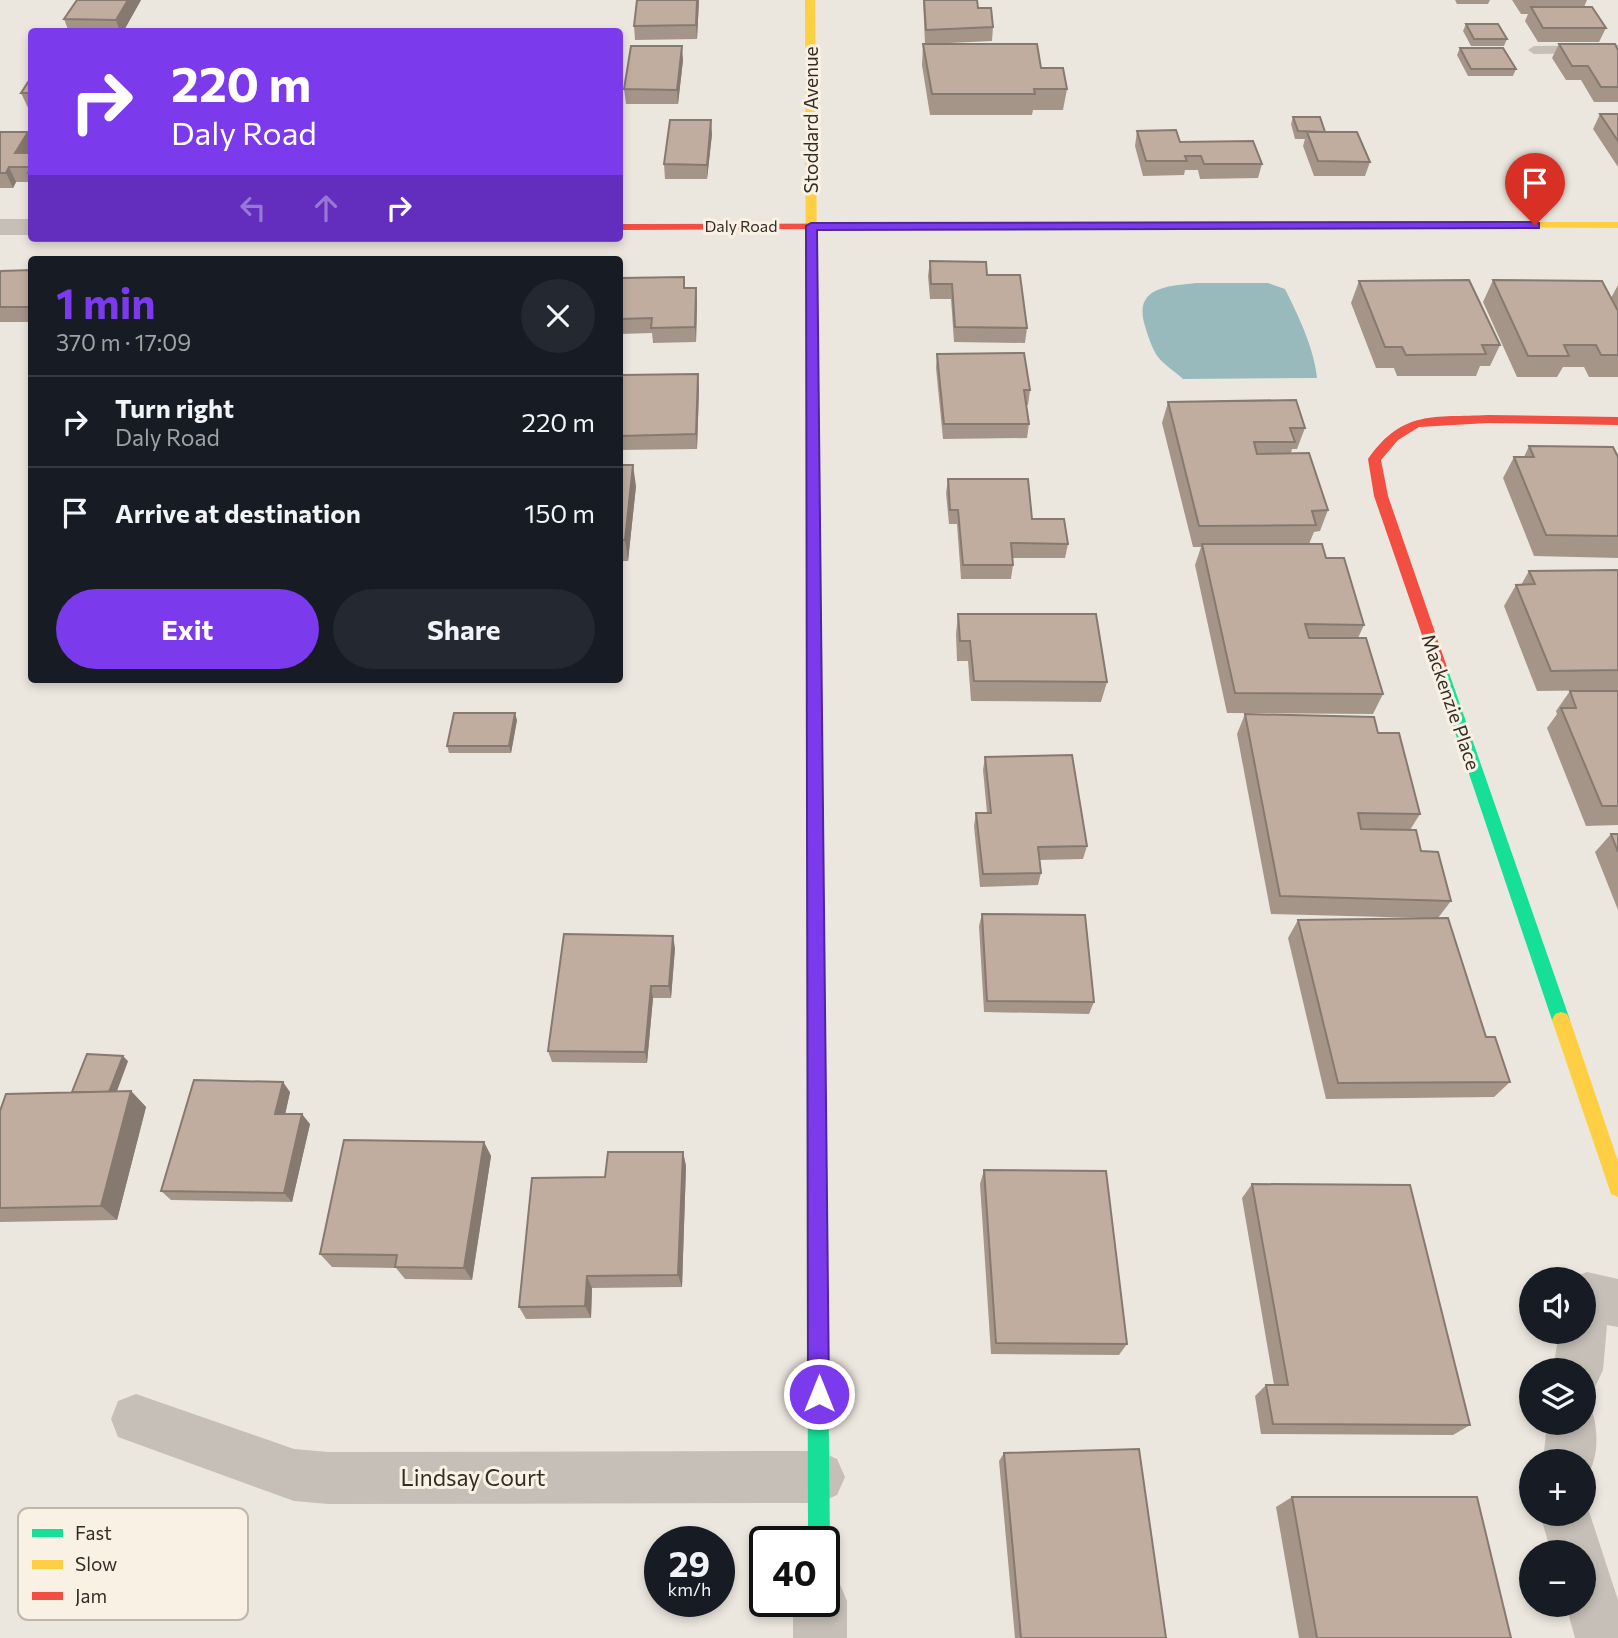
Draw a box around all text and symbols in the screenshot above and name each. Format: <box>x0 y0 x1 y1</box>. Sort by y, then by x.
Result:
street label: Stoddard Avenue <box>799 46 822 194</box>
text: 220 m <box>171 52 311 112</box>
icon: right <box>56 56 147 147</box>
text: Daly Road <box>171 112 317 152</box>
pin <box>1505 153 1565 225</box>
icon: arrive <box>1516 164 1554 202</box>
icon: left <box>234 189 272 227</box>
icon: ahead <box>307 189 345 227</box>
icon: right <box>380 189 418 227</box>
street label: Daly Road <box>705 216 777 235</box>
text: 1 min <box>56 276 156 328</box>
button: close <box>521 279 595 353</box>
text: 370 m · 17:09 <box>56 328 191 356</box>
text: Turn right <box>115 392 234 423</box>
icon: right <box>56 403 94 441</box>
text: 220 m <box>522 406 595 437</box>
text: Daly Road <box>115 423 220 451</box>
icon: arrive <box>56 494 94 532</box>
text: Arrive at destination <box>115 497 361 528</box>
text: 150 m <box>524 497 595 528</box>
button: Exit <box>56 589 319 669</box>
button: Share <box>333 589 595 669</box>
street label: Mackenzie Place <box>1417 631 1485 773</box>
map controls <box>1519 1267 1596 1617</box>
button: sound <box>1519 1267 1596 1344</box>
position arrow <box>782 1357 856 1431</box>
button: layers <box>1519 1358 1596 1435</box>
button: + <box>1519 1449 1596 1526</box>
street label: Lindsay Court <box>400 1463 546 1491</box>
legend <box>18 1508 248 1620</box>
text: Fast <box>75 1521 112 1544</box>
speed limit sign: 40 <box>749 1526 840 1617</box>
button: − <box>1519 1540 1596 1617</box>
text: 29 <box>669 1541 710 1584</box>
text: Slow <box>75 1552 117 1575</box>
text: km/h <box>668 1578 711 1600</box>
text: Jam <box>75 1584 107 1607</box>

